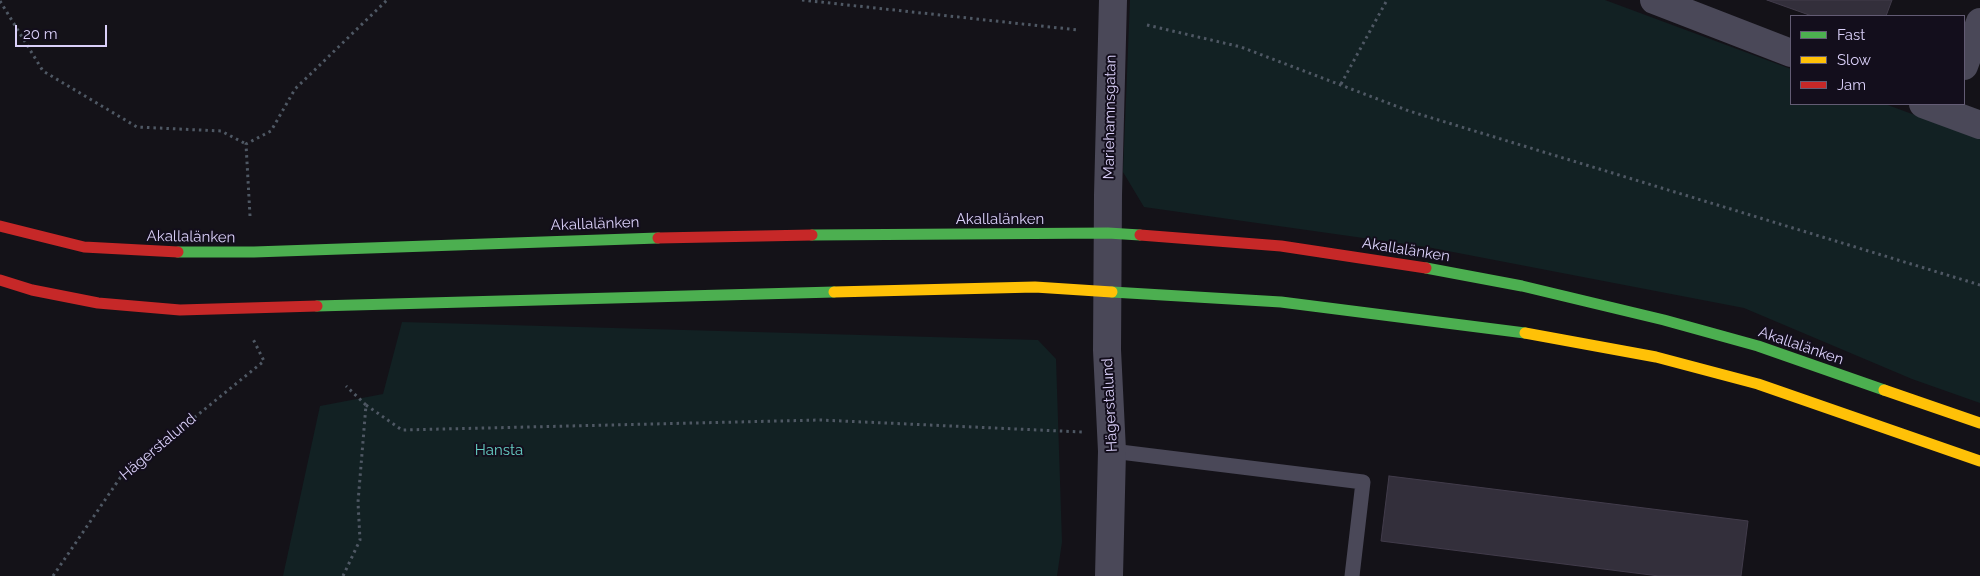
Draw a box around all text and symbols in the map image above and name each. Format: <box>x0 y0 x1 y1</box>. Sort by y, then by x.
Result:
scale bar <box>18 15 110 47</box>
legend <box>1790 15 1965 105</box>
text: 20 m <box>23 25 58 43</box>
text: Fast <box>1837 26 1865 44</box>
text: Slow <box>1837 51 1871 69</box>
street label: Mariehamnsgatan <box>1100 55 1120 179</box>
text: Jam <box>1837 76 1866 94</box>
street label: Akallalänken <box>956 210 1044 228</box>
street label: Akallalänken <box>550 213 640 235</box>
street label: Akallalänken <box>147 227 235 247</box>
street label: Akallalänken <box>1361 234 1451 266</box>
street label: Akallalänken <box>1756 323 1846 369</box>
street label: Hägerstalund <box>1099 358 1121 452</box>
street label: Hägerstalund <box>116 410 200 484</box>
park label: Hansta <box>475 441 523 459</box>

